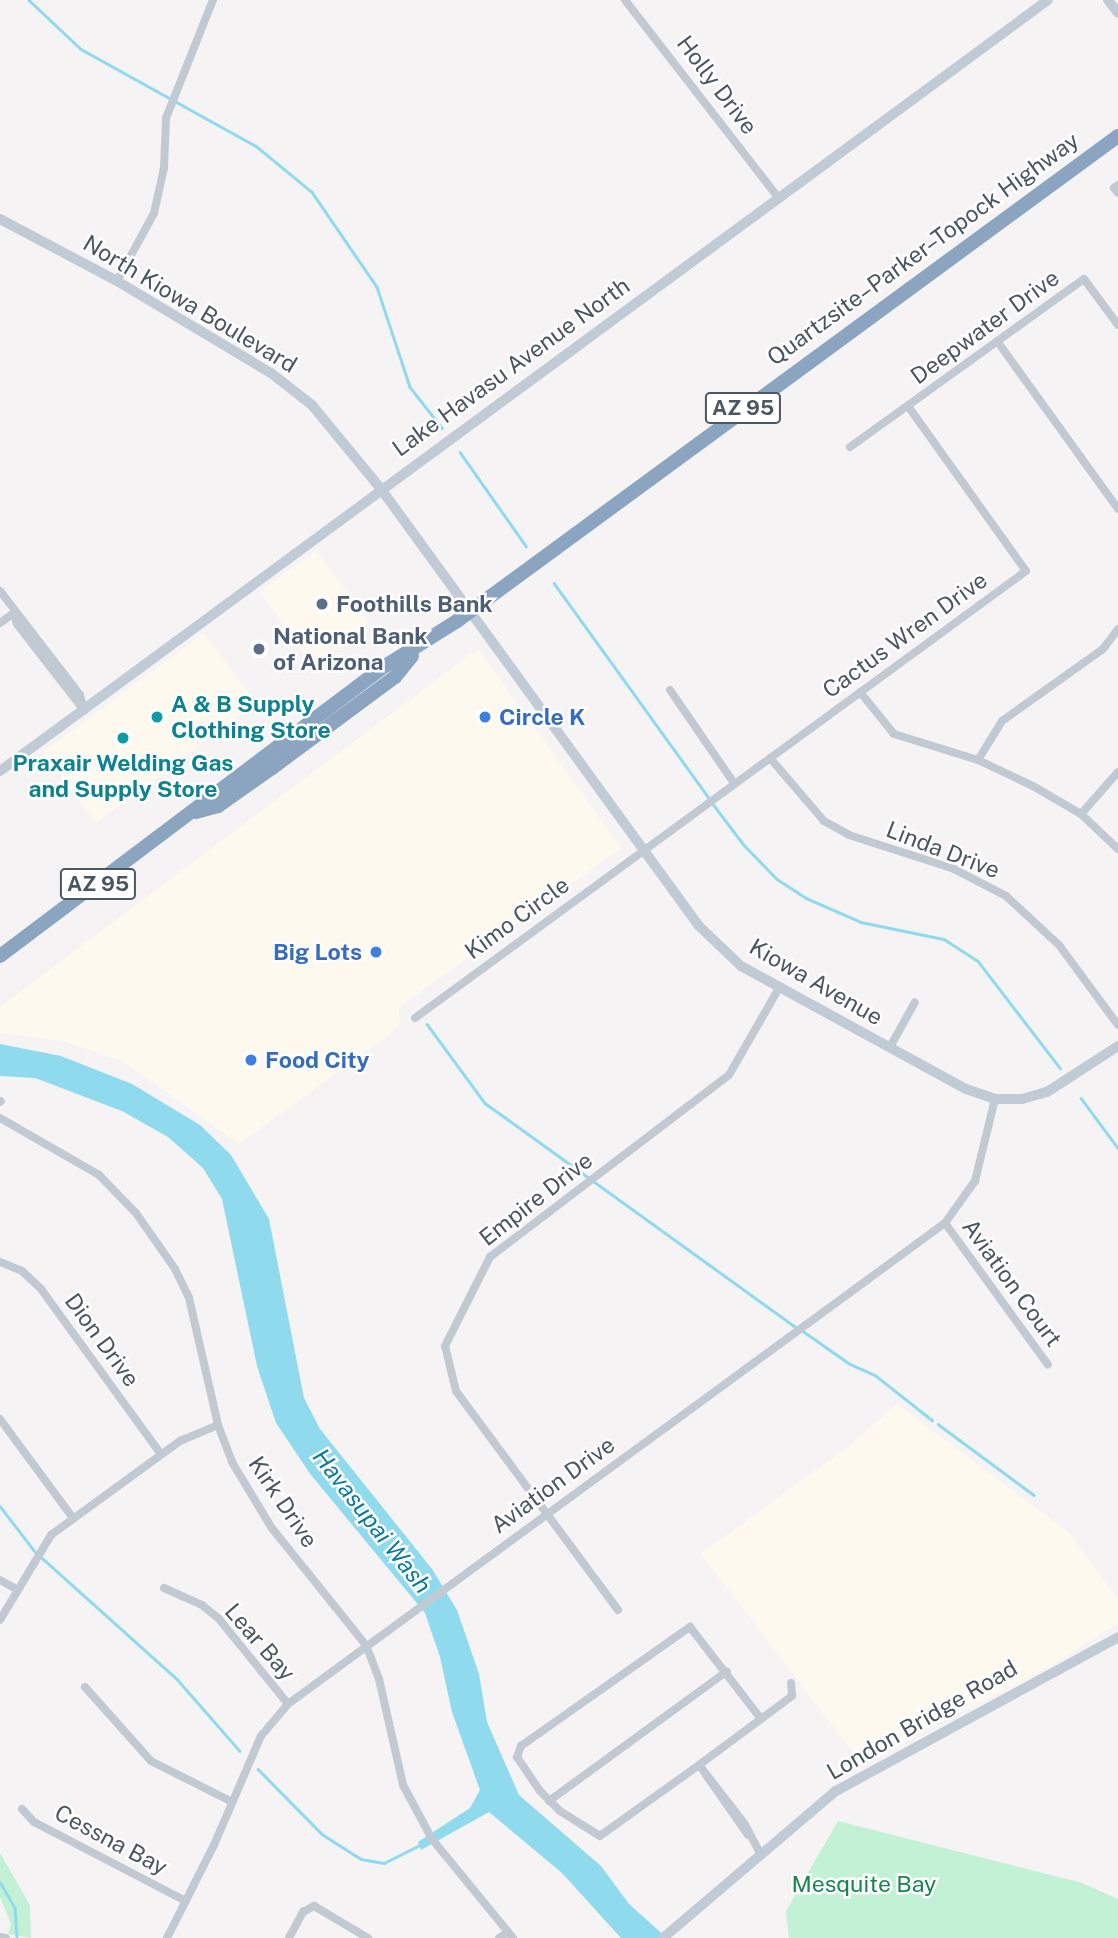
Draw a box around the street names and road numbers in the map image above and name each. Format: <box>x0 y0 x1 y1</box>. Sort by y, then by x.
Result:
street label: Holly Drive <box>671 30 763 140</box>
street label: Quartzsite–Parker–Topock Highway <box>762 127 1084 371</box>
street label: North Kiowa Boulevard <box>78 229 302 379</box>
street label: Deepwater Drive <box>905 264 1065 390</box>
street label: Lake Havasu Avenue North <box>387 272 635 462</box>
road number: AZ 95 <box>704 390 782 426</box>
street label: Cactus Wren Drive <box>817 566 993 704</box>
street label: Linda Drive <box>882 816 1004 884</box>
road number: AZ 95 <box>60 866 136 902</box>
street label: Kimo Circle <box>459 871 575 965</box>
street label: Kiowa Avenue <box>744 933 888 1031</box>
street label: Empire Drive <box>474 1146 598 1252</box>
street label: Aviation Court <box>957 1214 1067 1352</box>
street label: Dion Drive <box>59 1288 145 1392</box>
street label: Aviation Drive <box>486 1431 620 1539</box>
street label: Kirk Drive <box>242 1451 324 1553</box>
street label: Lear Bay <box>219 1598 301 1686</box>
street label: London Bridge Road <box>822 1654 1022 1786</box>
street label: Cessna Bay <box>50 1799 172 1881</box>

